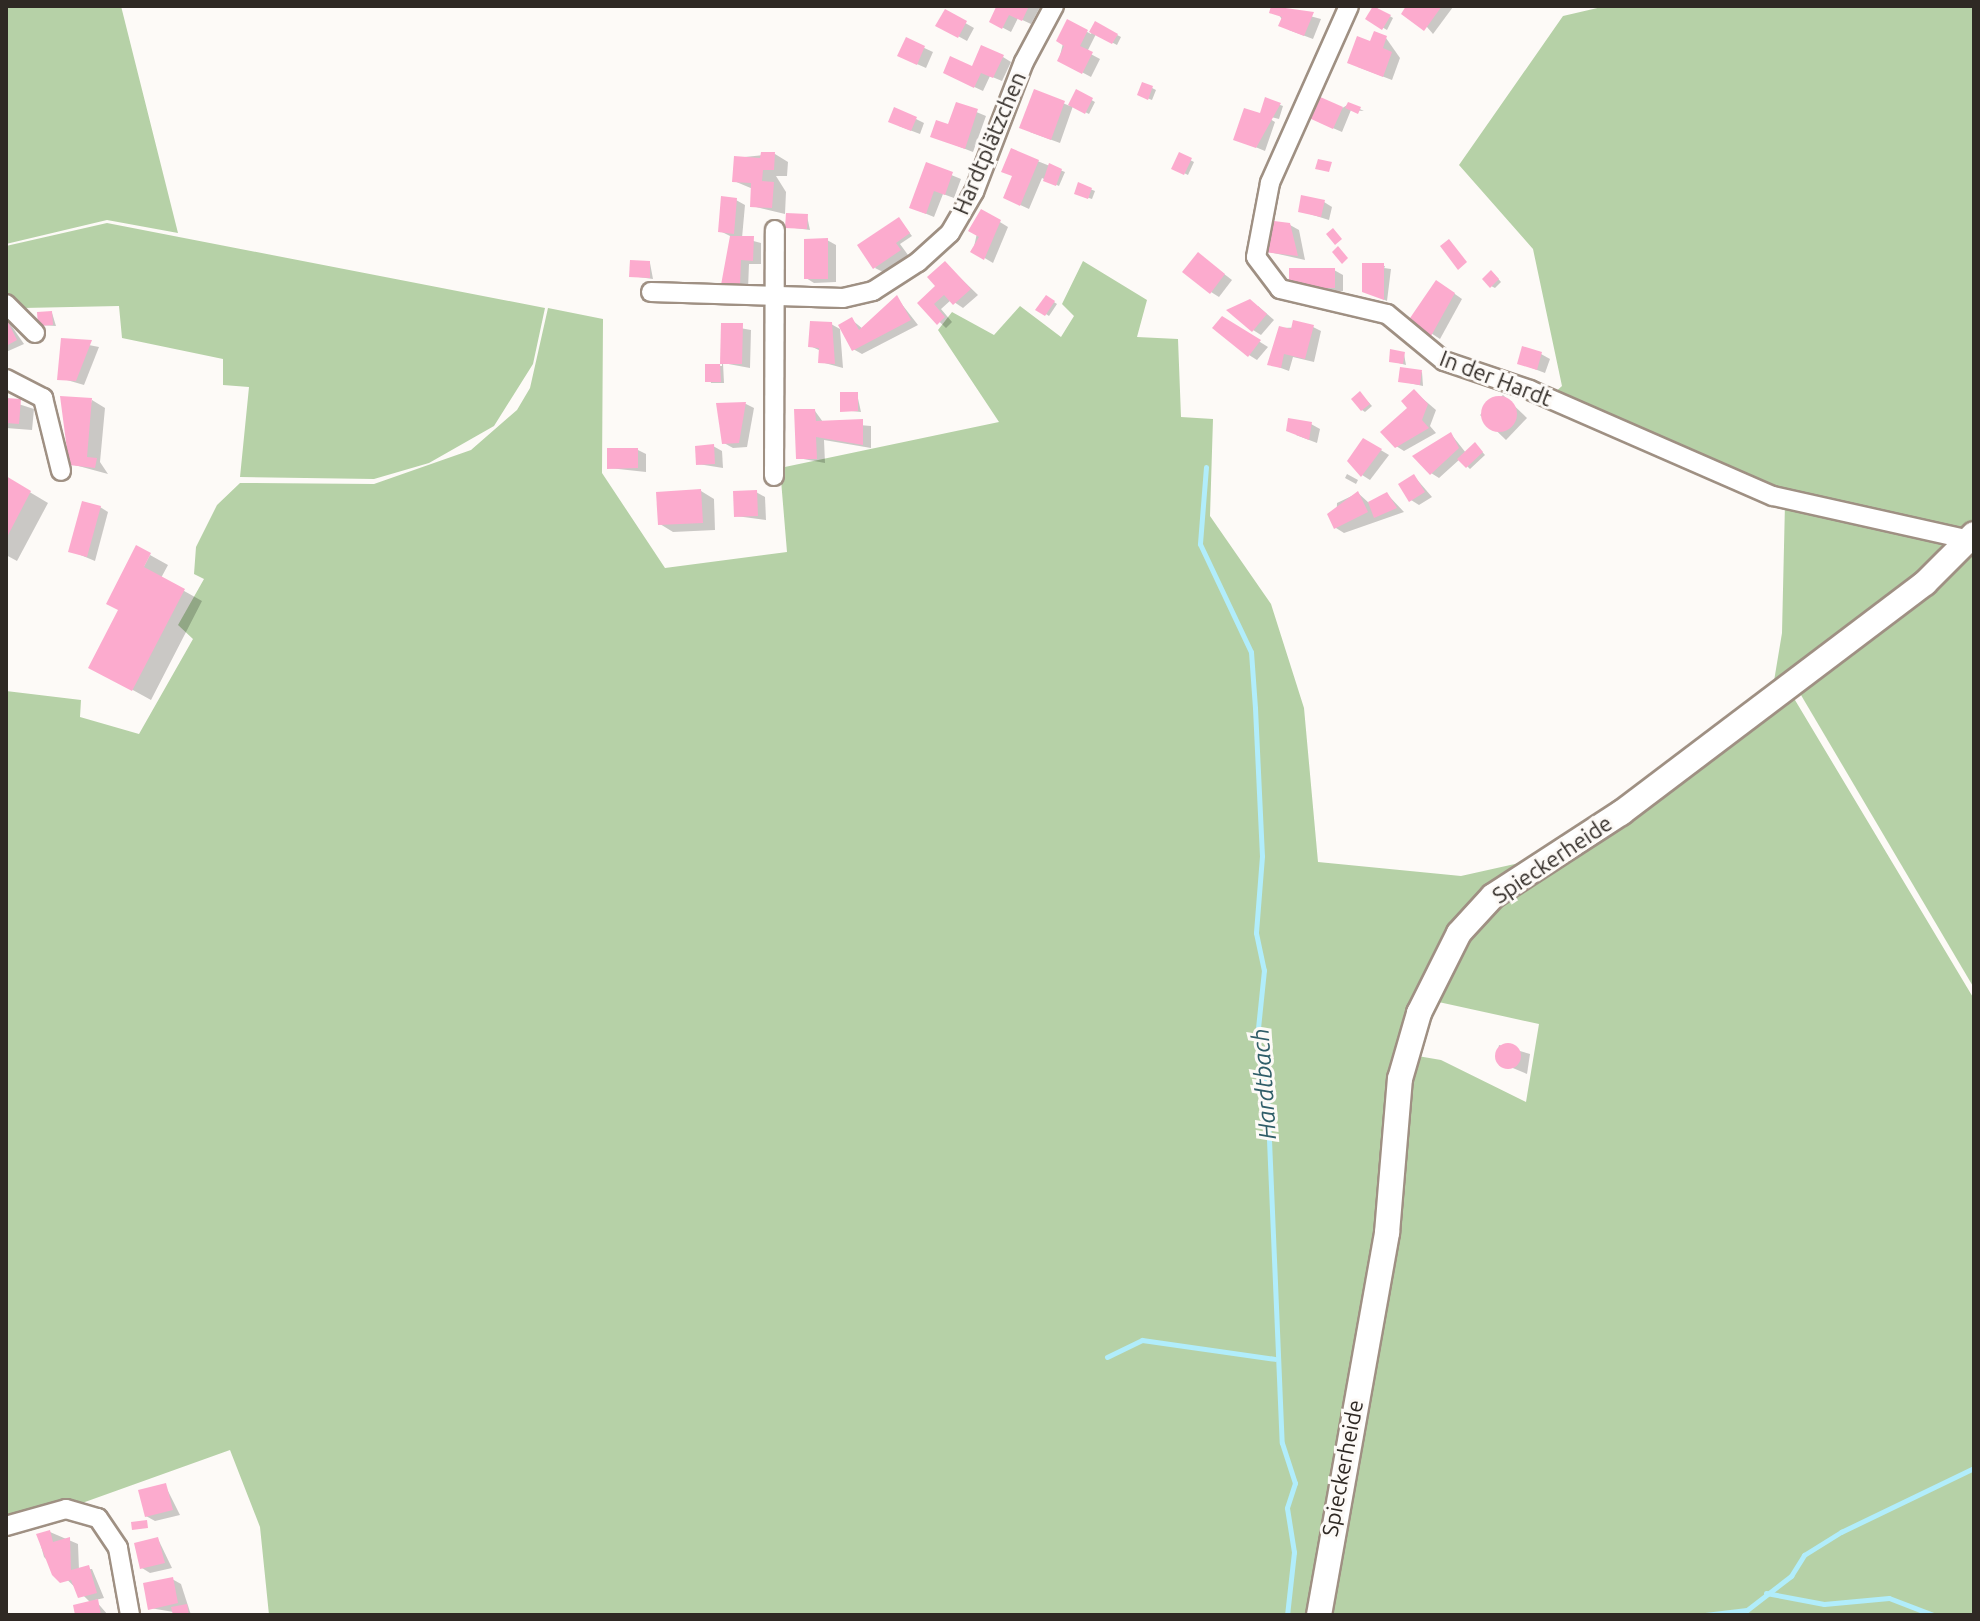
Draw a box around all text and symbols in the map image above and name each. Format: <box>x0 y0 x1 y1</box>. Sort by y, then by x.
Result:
street label: Hardtplätzchen <box>947 68 1031 218</box>
street label: In der Hardt <box>1436 345 1556 411</box>
street label: Spieckerheide <box>1487 809 1617 909</box>
water label: Hardtbach <box>1246 1027 1282 1141</box>
street label: Spieckerheide <box>1316 1398 1368 1538</box>

